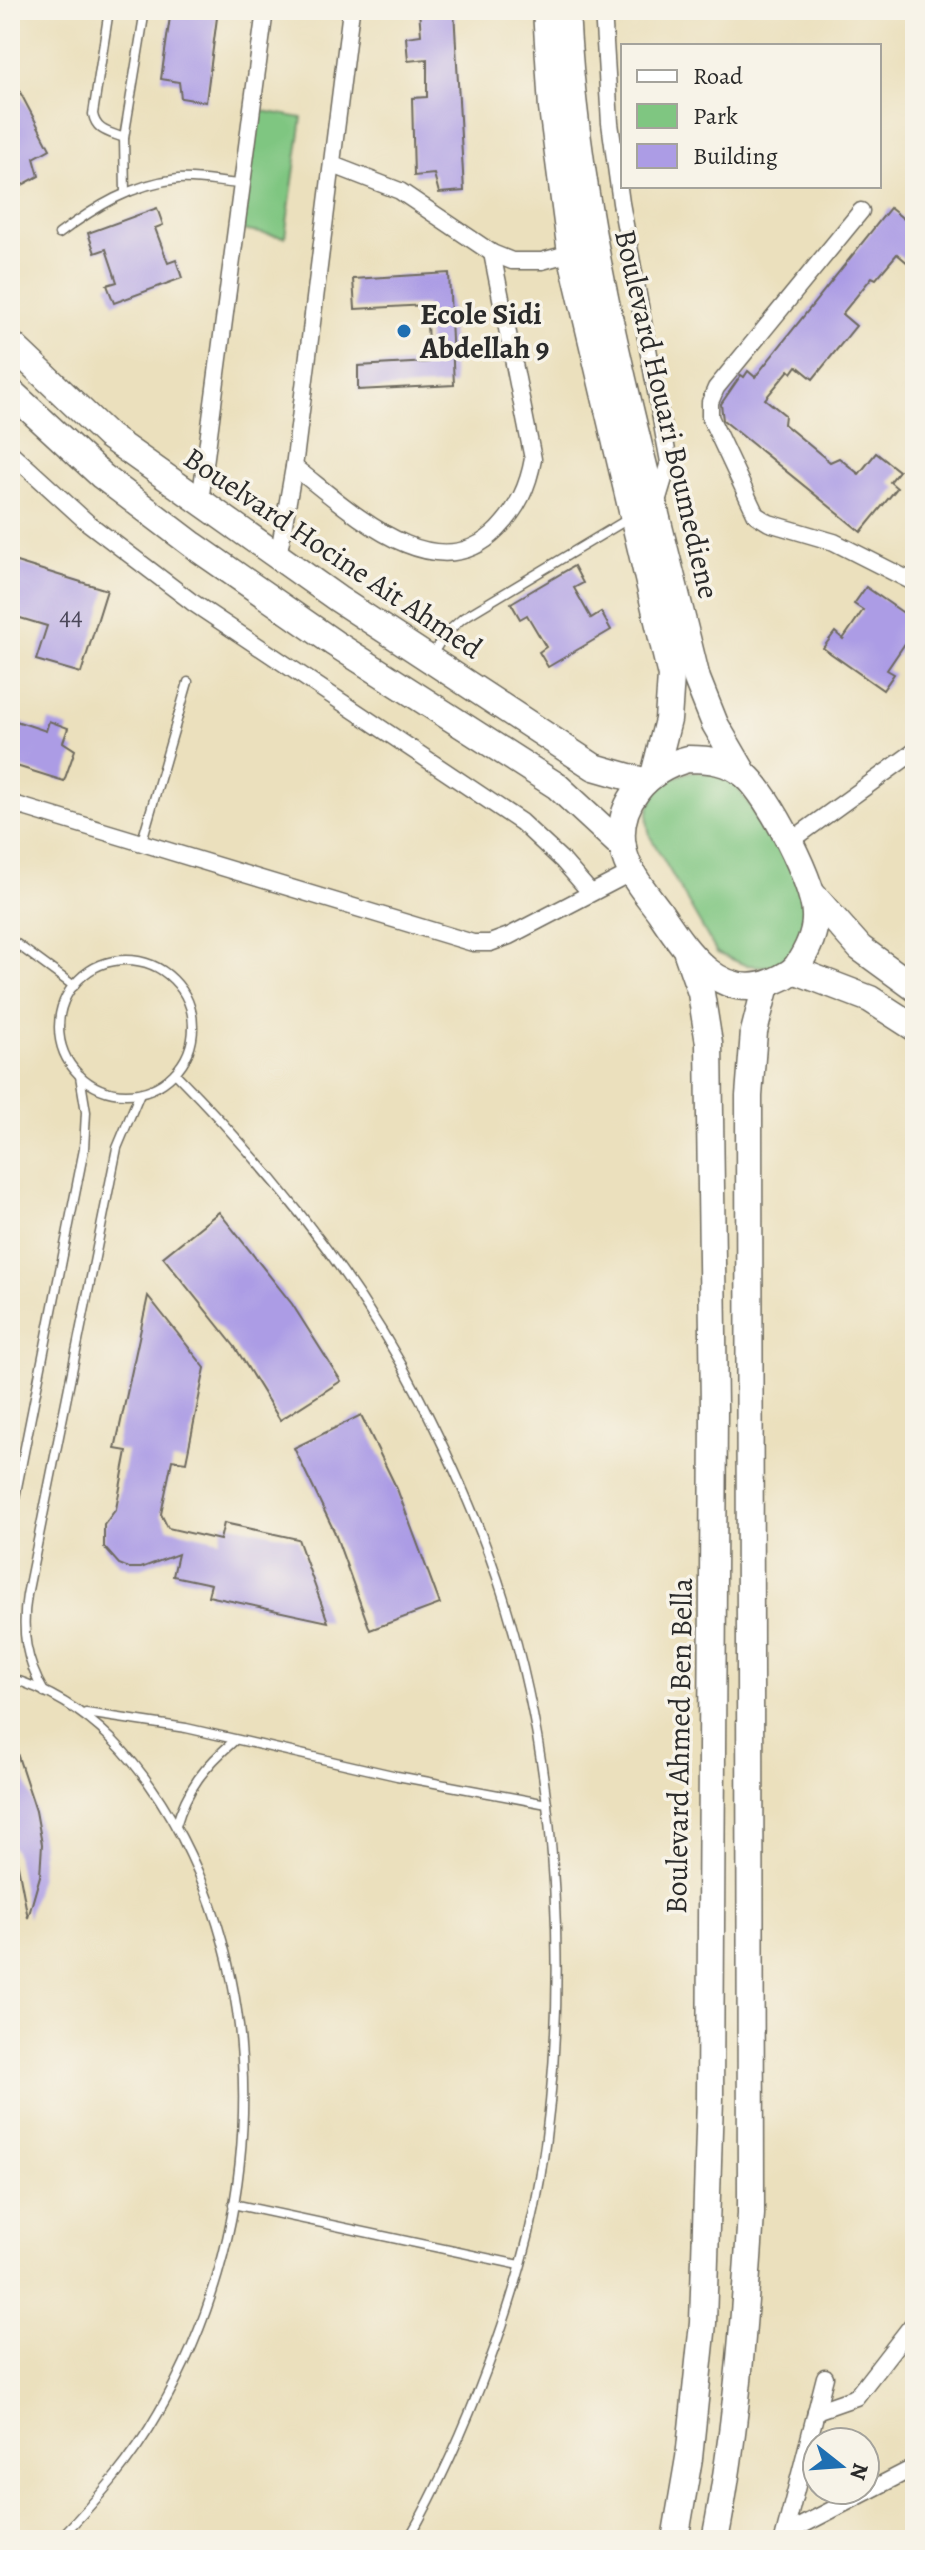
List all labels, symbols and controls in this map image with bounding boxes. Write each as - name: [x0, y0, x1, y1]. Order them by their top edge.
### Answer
- legend: [621, 44, 881, 188]
- text: Road: [693, 60, 743, 92]
- text: Park: [693, 100, 738, 132]
- text: Building: [693, 140, 778, 172]
- street label: Boulevard Houari Boumediene: [605, 225, 729, 603]
- place label: Ecole Sidi Abdellah 9: [419, 294, 550, 368]
- marker: Ecole Sidi Abdellah 9: [395, 322, 413, 340]
- street label: Bouelvard Hocine Ait Ahmed: [176, 438, 491, 669]
- house number: 44: [59, 599, 83, 634]
- street label: Boulevard Ahmed Ben Bella: [656, 1578, 702, 1914]
- north arrow: [801, 2426, 881, 2506]
- text: N: [842, 2460, 876, 2484]

